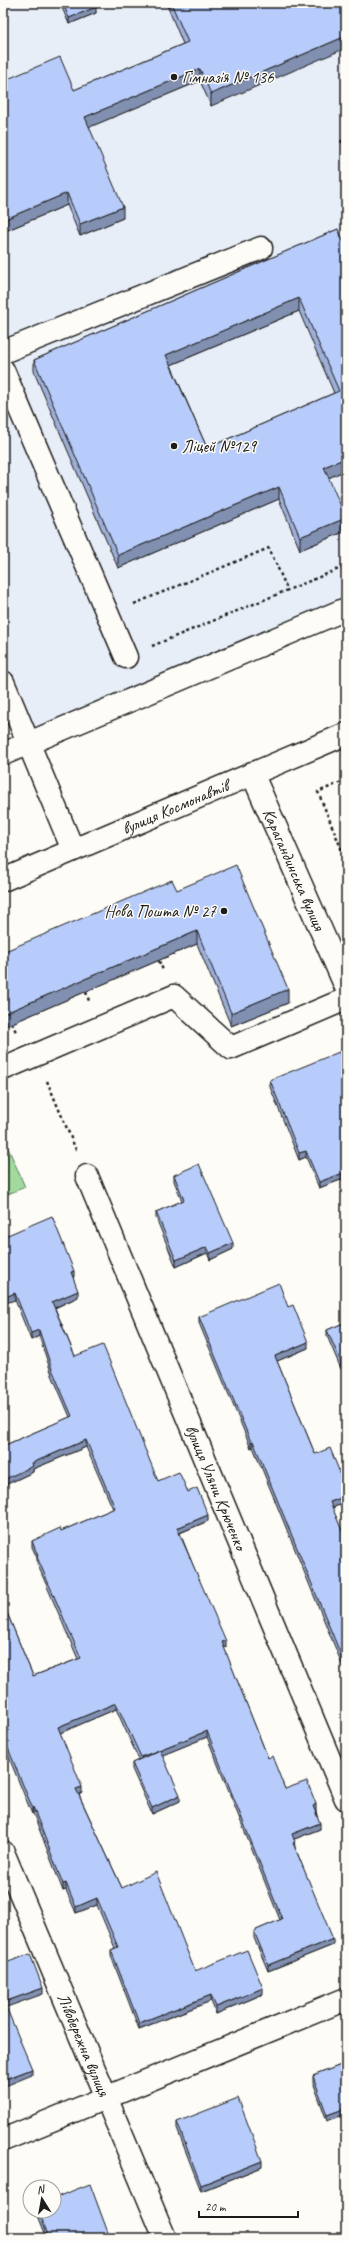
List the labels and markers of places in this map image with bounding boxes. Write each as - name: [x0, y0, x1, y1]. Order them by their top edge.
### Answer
- place label: Гімназія № 136: [182, 67, 275, 88]
- marker: Гімназія № 136: [169, 72, 179, 82]
- place label: Ліцей №129: [182, 436, 258, 457]
- marker: Ліцей №129: [169, 441, 179, 451]
- place label: Нова Пошта № 27: [105, 901, 217, 922]
- marker: Нова Пошта № 27: [219, 906, 229, 916]

